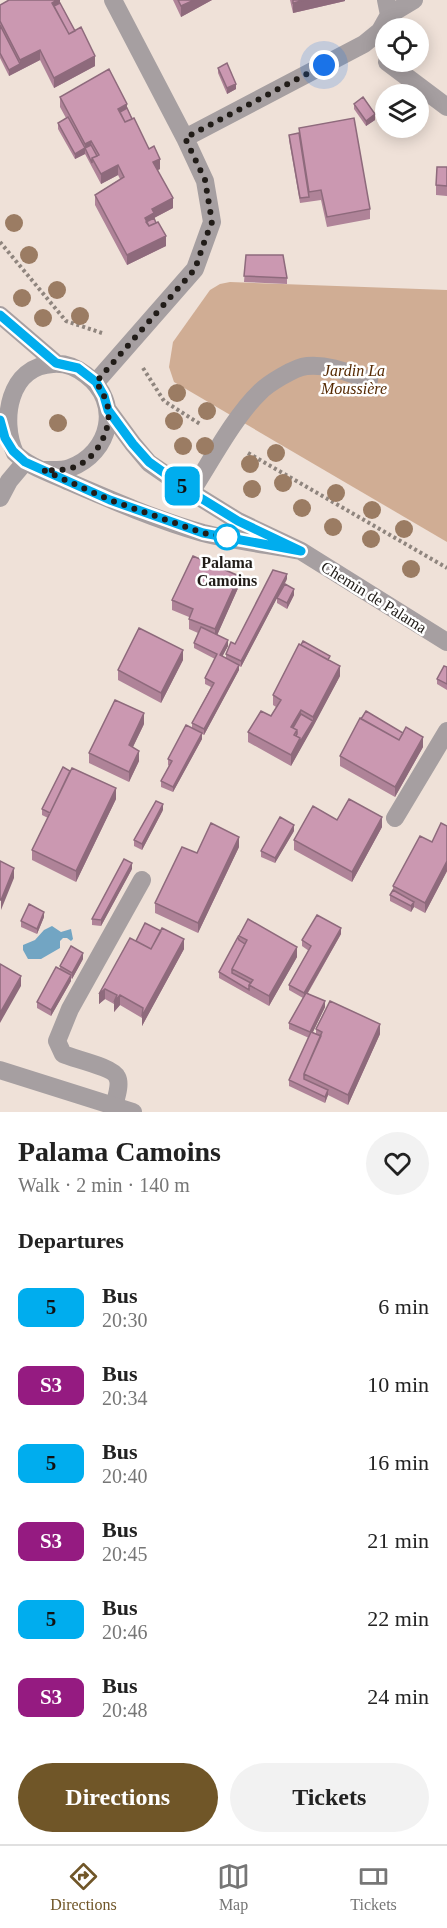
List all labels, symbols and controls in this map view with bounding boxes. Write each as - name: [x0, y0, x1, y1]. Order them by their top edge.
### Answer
- map controls: [375, 18, 429, 138]
- button: locate: [375, 18, 429, 72]
- your location: [309, 50, 339, 80]
- button: layers: [375, 84, 429, 138]
- park label: Jardin La Moussière: [320, 362, 387, 397]
- line badge: 5: [162, 466, 201, 506]
- text: 5: [177, 474, 187, 498]
- marker: Palama Camoins: [214, 524, 240, 550]
- place label: Palama Camoins: [197, 554, 257, 589]
- street label: Chemin de Palama: [318, 558, 430, 636]
- button: heart: [366, 1132, 429, 1195]
- text: Palama Camoins: [18, 1136, 221, 1167]
- text: Walk · 2 min · 140 m: [18, 1174, 190, 1196]
- text: Departures: [18, 1228, 124, 1253]
- text: Bus: [102, 1283, 137, 1308]
- text: 6 min: [378, 1294, 429, 1319]
- text: 5: [46, 1295, 56, 1319]
- text: 20:30: [102, 1309, 148, 1331]
- text: Bus: [102, 1361, 137, 1386]
- text: 10 min: [367, 1372, 429, 1397]
- text: S3: [40, 1373, 62, 1397]
- text: 20:34: [102, 1387, 148, 1409]
- text: Bus: [102, 1439, 137, 1464]
- text: 16 min: [367, 1450, 429, 1475]
- text: 5: [46, 1451, 56, 1475]
- text: 20:40: [102, 1465, 148, 1487]
- text: Bus: [102, 1517, 137, 1542]
- text: 21 min: [367, 1528, 429, 1553]
- text: S3: [40, 1529, 62, 1553]
- text: 20:45: [102, 1543, 148, 1565]
- text: Bus: [102, 1595, 137, 1620]
- text: 22 min: [367, 1606, 429, 1631]
- text: 5: [46, 1607, 56, 1631]
- text: 20:46: [102, 1621, 148, 1643]
- text: Bus: [102, 1673, 137, 1698]
- text: 24 min: [367, 1684, 429, 1709]
- text: S3: [40, 1685, 62, 1709]
- text: 20:48: [102, 1699, 148, 1721]
- button: Directions: [18, 1763, 218, 1832]
- button: Tickets: [230, 1763, 429, 1832]
- tab: Directions: [50, 1860, 117, 1914]
- tab: Map: [217, 1860, 250, 1914]
- tab: Tickets: [350, 1860, 397, 1914]

